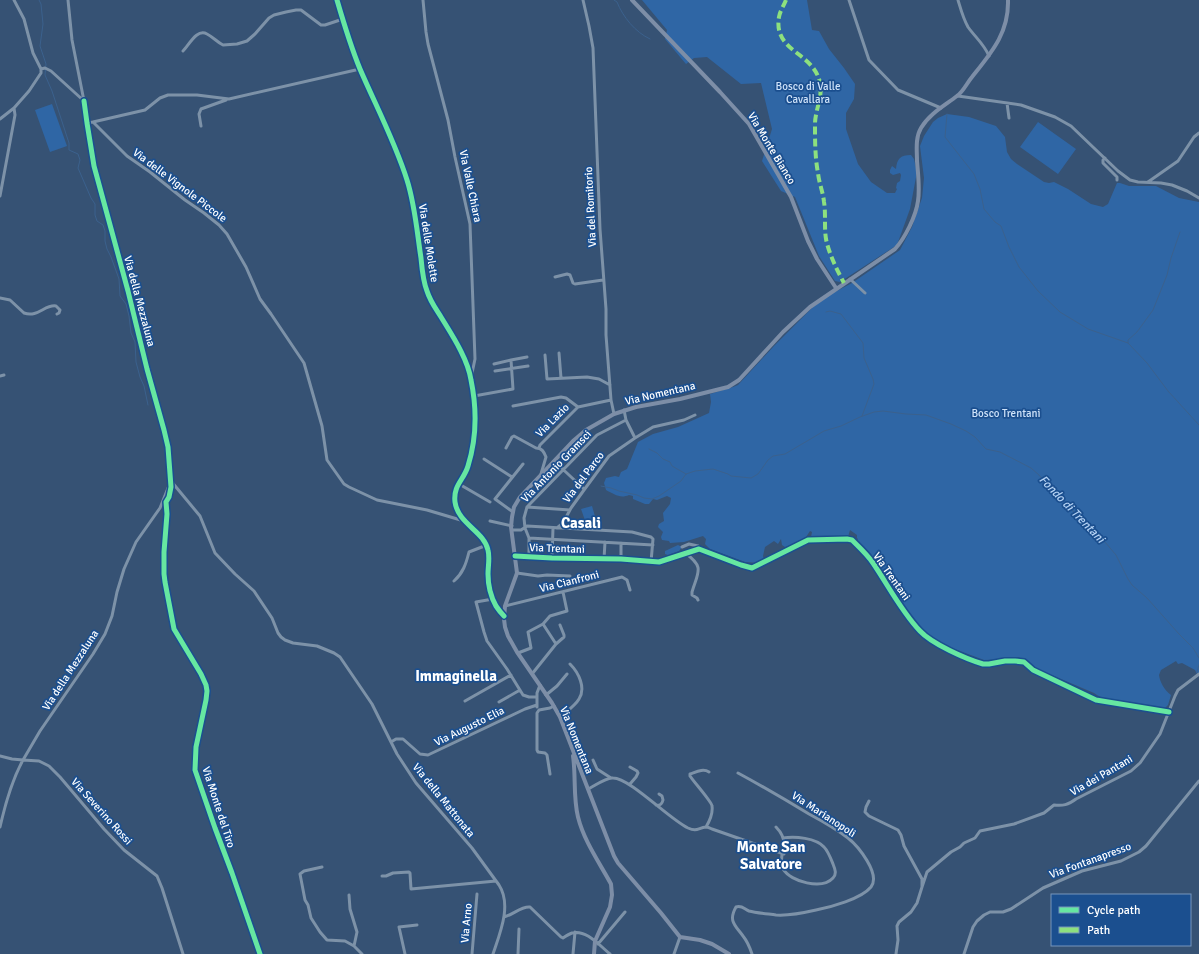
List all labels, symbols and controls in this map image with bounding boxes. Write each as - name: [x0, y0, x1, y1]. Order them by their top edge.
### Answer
- park label: Bosco di Valle Cavallara: [776, 80, 840, 106]
- street label: Via Monte Bianco: [745, 110, 798, 187]
- street label: Via delle Vignole Piccole: [130, 146, 229, 225]
- street label: Via Valle Chiara: [456, 149, 485, 224]
- street label: Via del Romitorio: [582, 166, 599, 248]
- street label: Via delle Molette: [416, 203, 441, 283]
- street label: Via della Mezzaluna: [121, 254, 158, 348]
- street label: Via Nomentana: [624, 379, 697, 408]
- street label: Via Lazio: [533, 401, 572, 440]
- park label: Bosco Trentani: [971, 407, 1041, 420]
- street label: Via Antonio Gramsci: [519, 428, 594, 505]
- street label: Via del Parco: [560, 449, 607, 505]
- water label: Fondo di Trentani: [1036, 472, 1109, 548]
- district label: Casali: [561, 514, 601, 532]
- street label: Via Trentani: [529, 541, 585, 556]
- street label: Via Trentani: [870, 550, 913, 603]
- street label: Via Cianfroni: [538, 568, 600, 595]
- street label: Via della Mezzaluna: [40, 627, 102, 713]
- district label: Immaginella: [415, 667, 497, 685]
- street label: Via Augusto Elia: [432, 704, 507, 749]
- street label: Via Nomentana: [557, 704, 596, 776]
- street label: Via dei Pantani: [1068, 752, 1135, 799]
- street label: Via della Mattonata: [410, 761, 478, 840]
- street label: Via Monte del Tiro: [199, 765, 238, 850]
- street label: Via Severino Rossi: [68, 775, 135, 847]
- street label: Via Marianopoli: [789, 789, 858, 840]
- district label: Monte San Salvatore: [736, 838, 806, 873]
- street label: Via Fontanapresso: [1048, 840, 1133, 881]
- legend: [1051, 894, 1191, 946]
- street label: Via Arno: [458, 902, 475, 943]
- text: Cycle path: [1087, 903, 1140, 918]
- text: Path: [1087, 923, 1110, 938]

